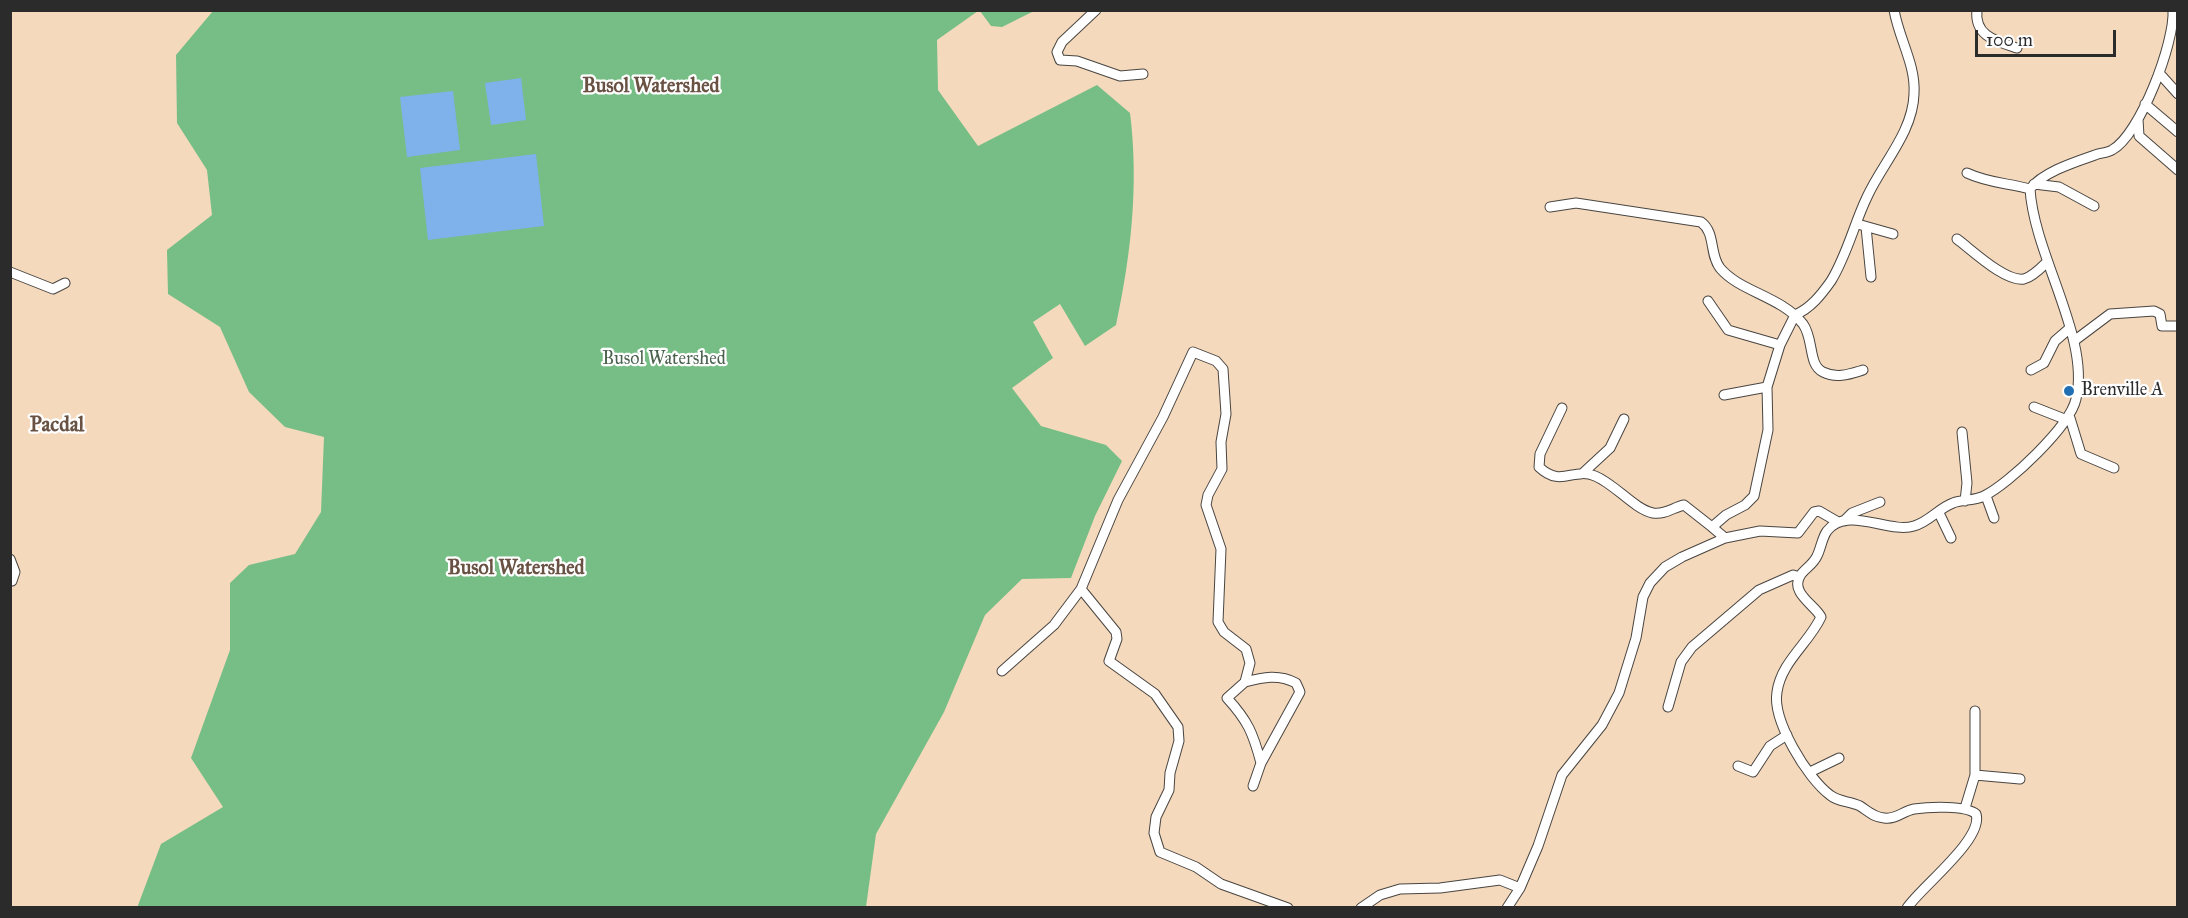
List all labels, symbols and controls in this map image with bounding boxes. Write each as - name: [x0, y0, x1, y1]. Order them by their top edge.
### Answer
- scale bar: [1978, 18, 2119, 56]
- text: 100 m: [1986, 29, 2033, 51]
- district label: Busol Watershed: [582, 75, 720, 99]
- park label: Busol Watershed: [602, 349, 726, 371]
- place label: Brenville A: [2081, 380, 2163, 402]
- marker: Brenville A: [2062, 384, 2076, 398]
- district label: Pacdal: [30, 413, 84, 439]
- district label: Busol Watershed: [447, 557, 585, 581]

